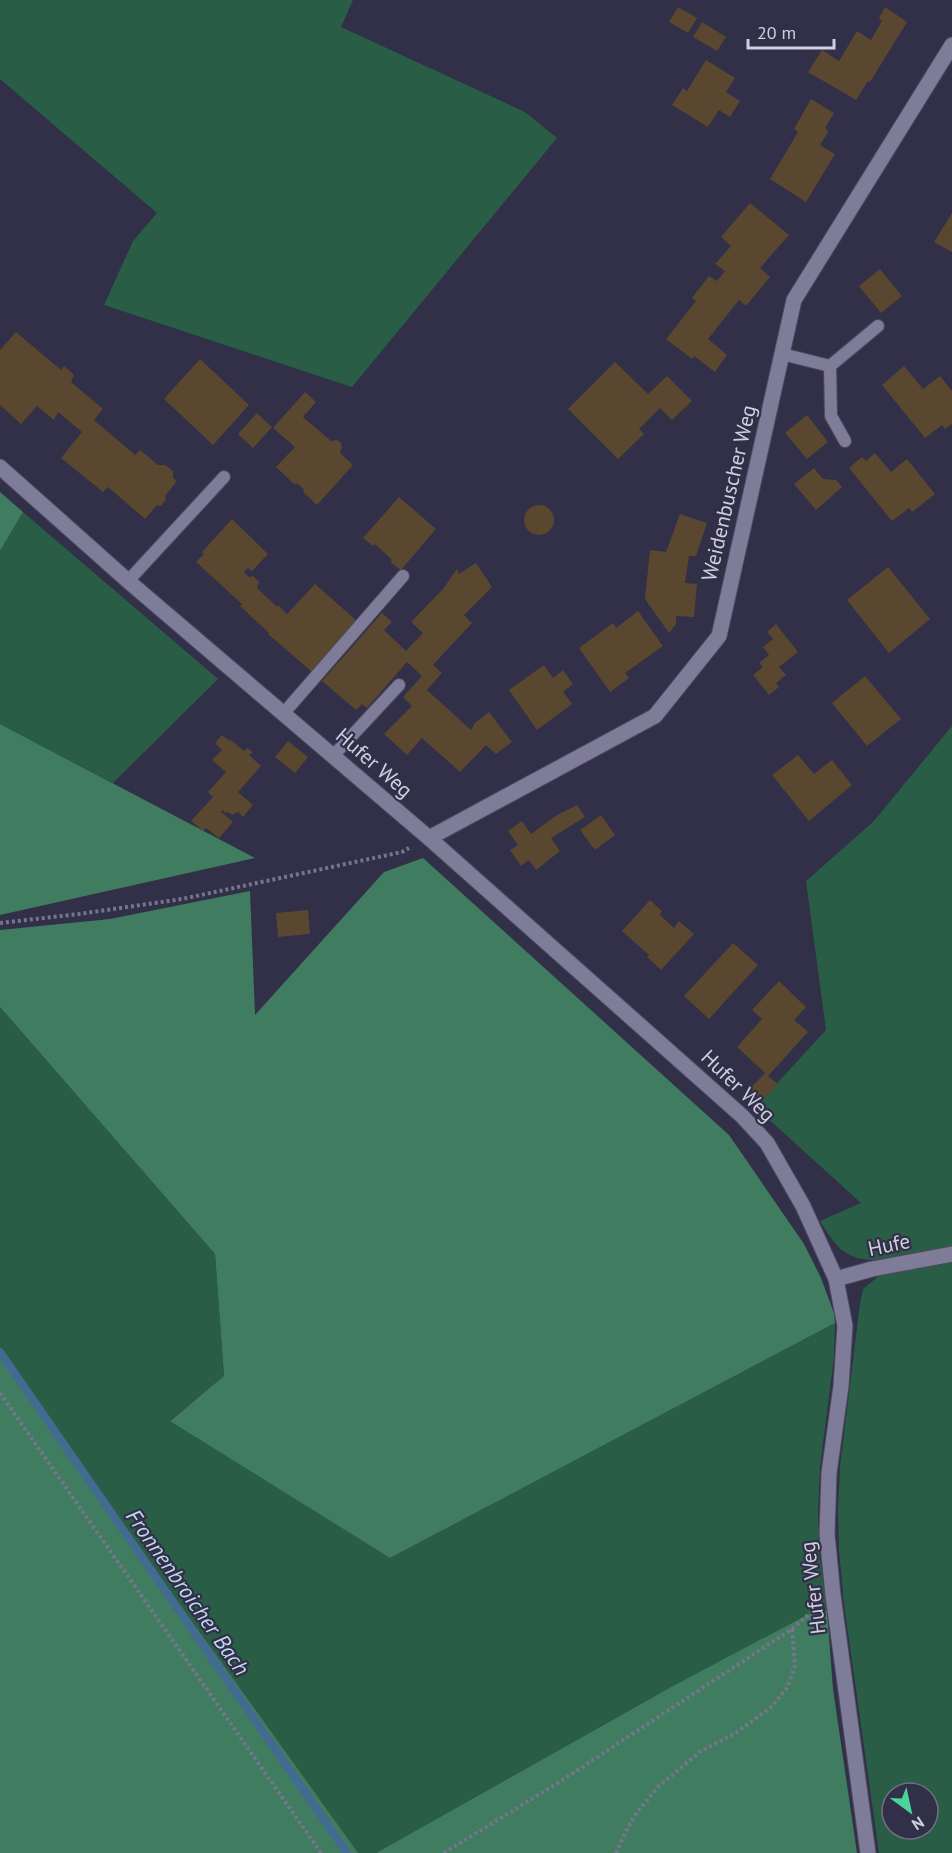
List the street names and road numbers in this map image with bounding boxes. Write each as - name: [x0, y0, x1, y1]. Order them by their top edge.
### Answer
- street label: Weidenbuscher Weg: [695, 402, 762, 584]
- street label: Hufer Weg: [330, 722, 418, 803]
- street label: Hufer Weg: [695, 1044, 781, 1128]
- street label: Hufe: [865, 1227, 913, 1262]
- street label: Hufer Weg: [793, 1540, 832, 1636]

